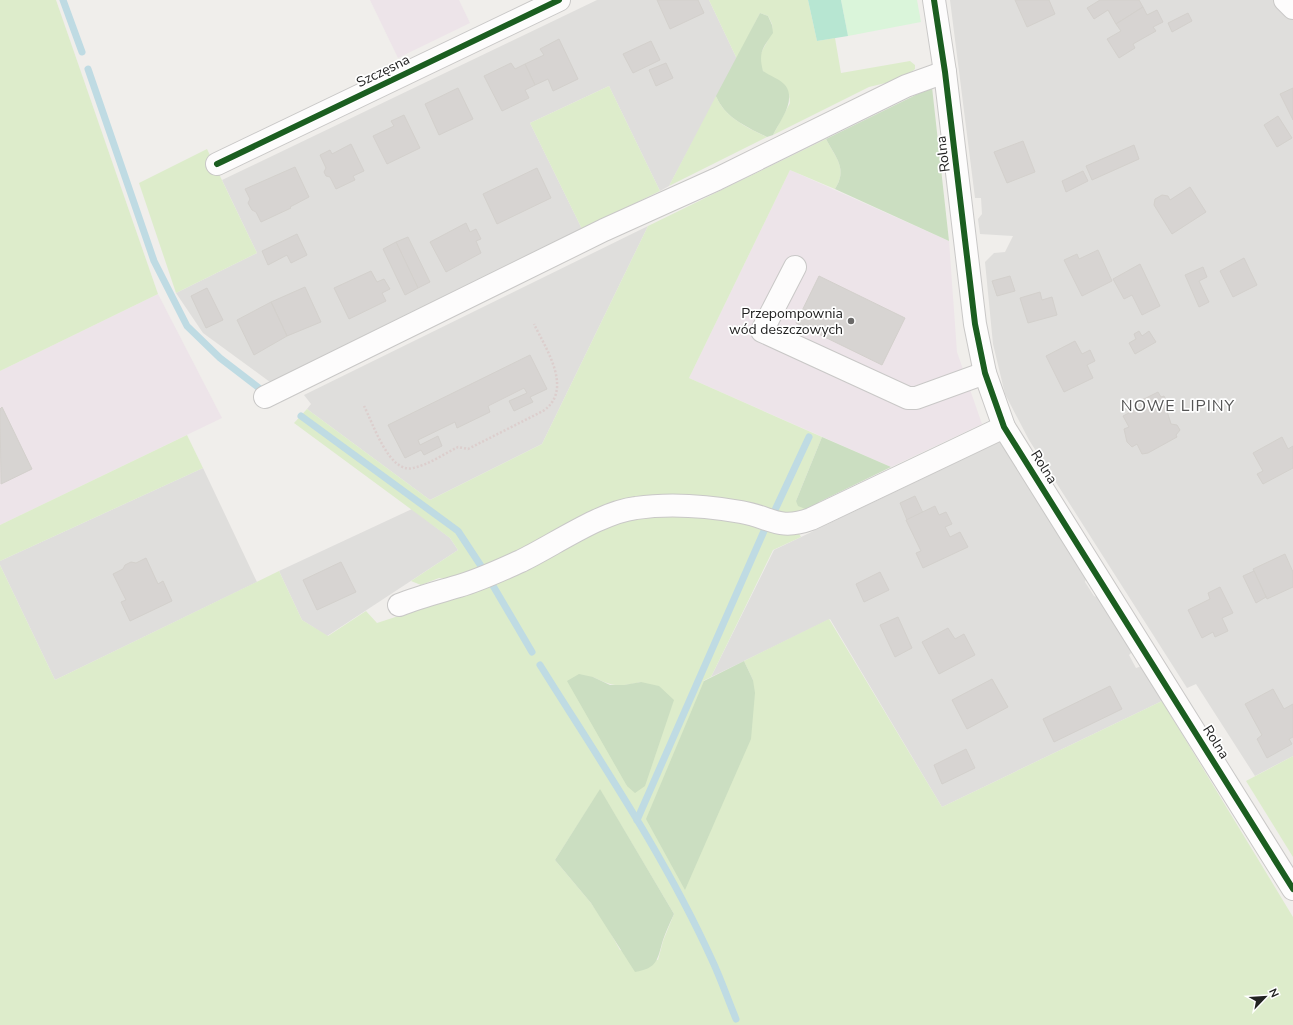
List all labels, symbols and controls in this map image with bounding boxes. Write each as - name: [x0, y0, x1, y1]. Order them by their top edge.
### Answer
- street label: Szczęsna: [353, 50, 413, 92]
- street label: Rolna: [931, 135, 955, 173]
- place label: Przepompownia wód deszczowych: [729, 304, 843, 339]
- marker: Przepompownia wód deszczowych: [846, 316, 856, 326]
- district label: NOWE LIPINY: [1121, 395, 1235, 417]
- street label: Rolna: [1026, 446, 1062, 488]
- street label: Rolna: [1198, 721, 1234, 763]
- north arrow: [1245, 977, 1285, 1017]
- text: N: [1265, 986, 1282, 1000]

